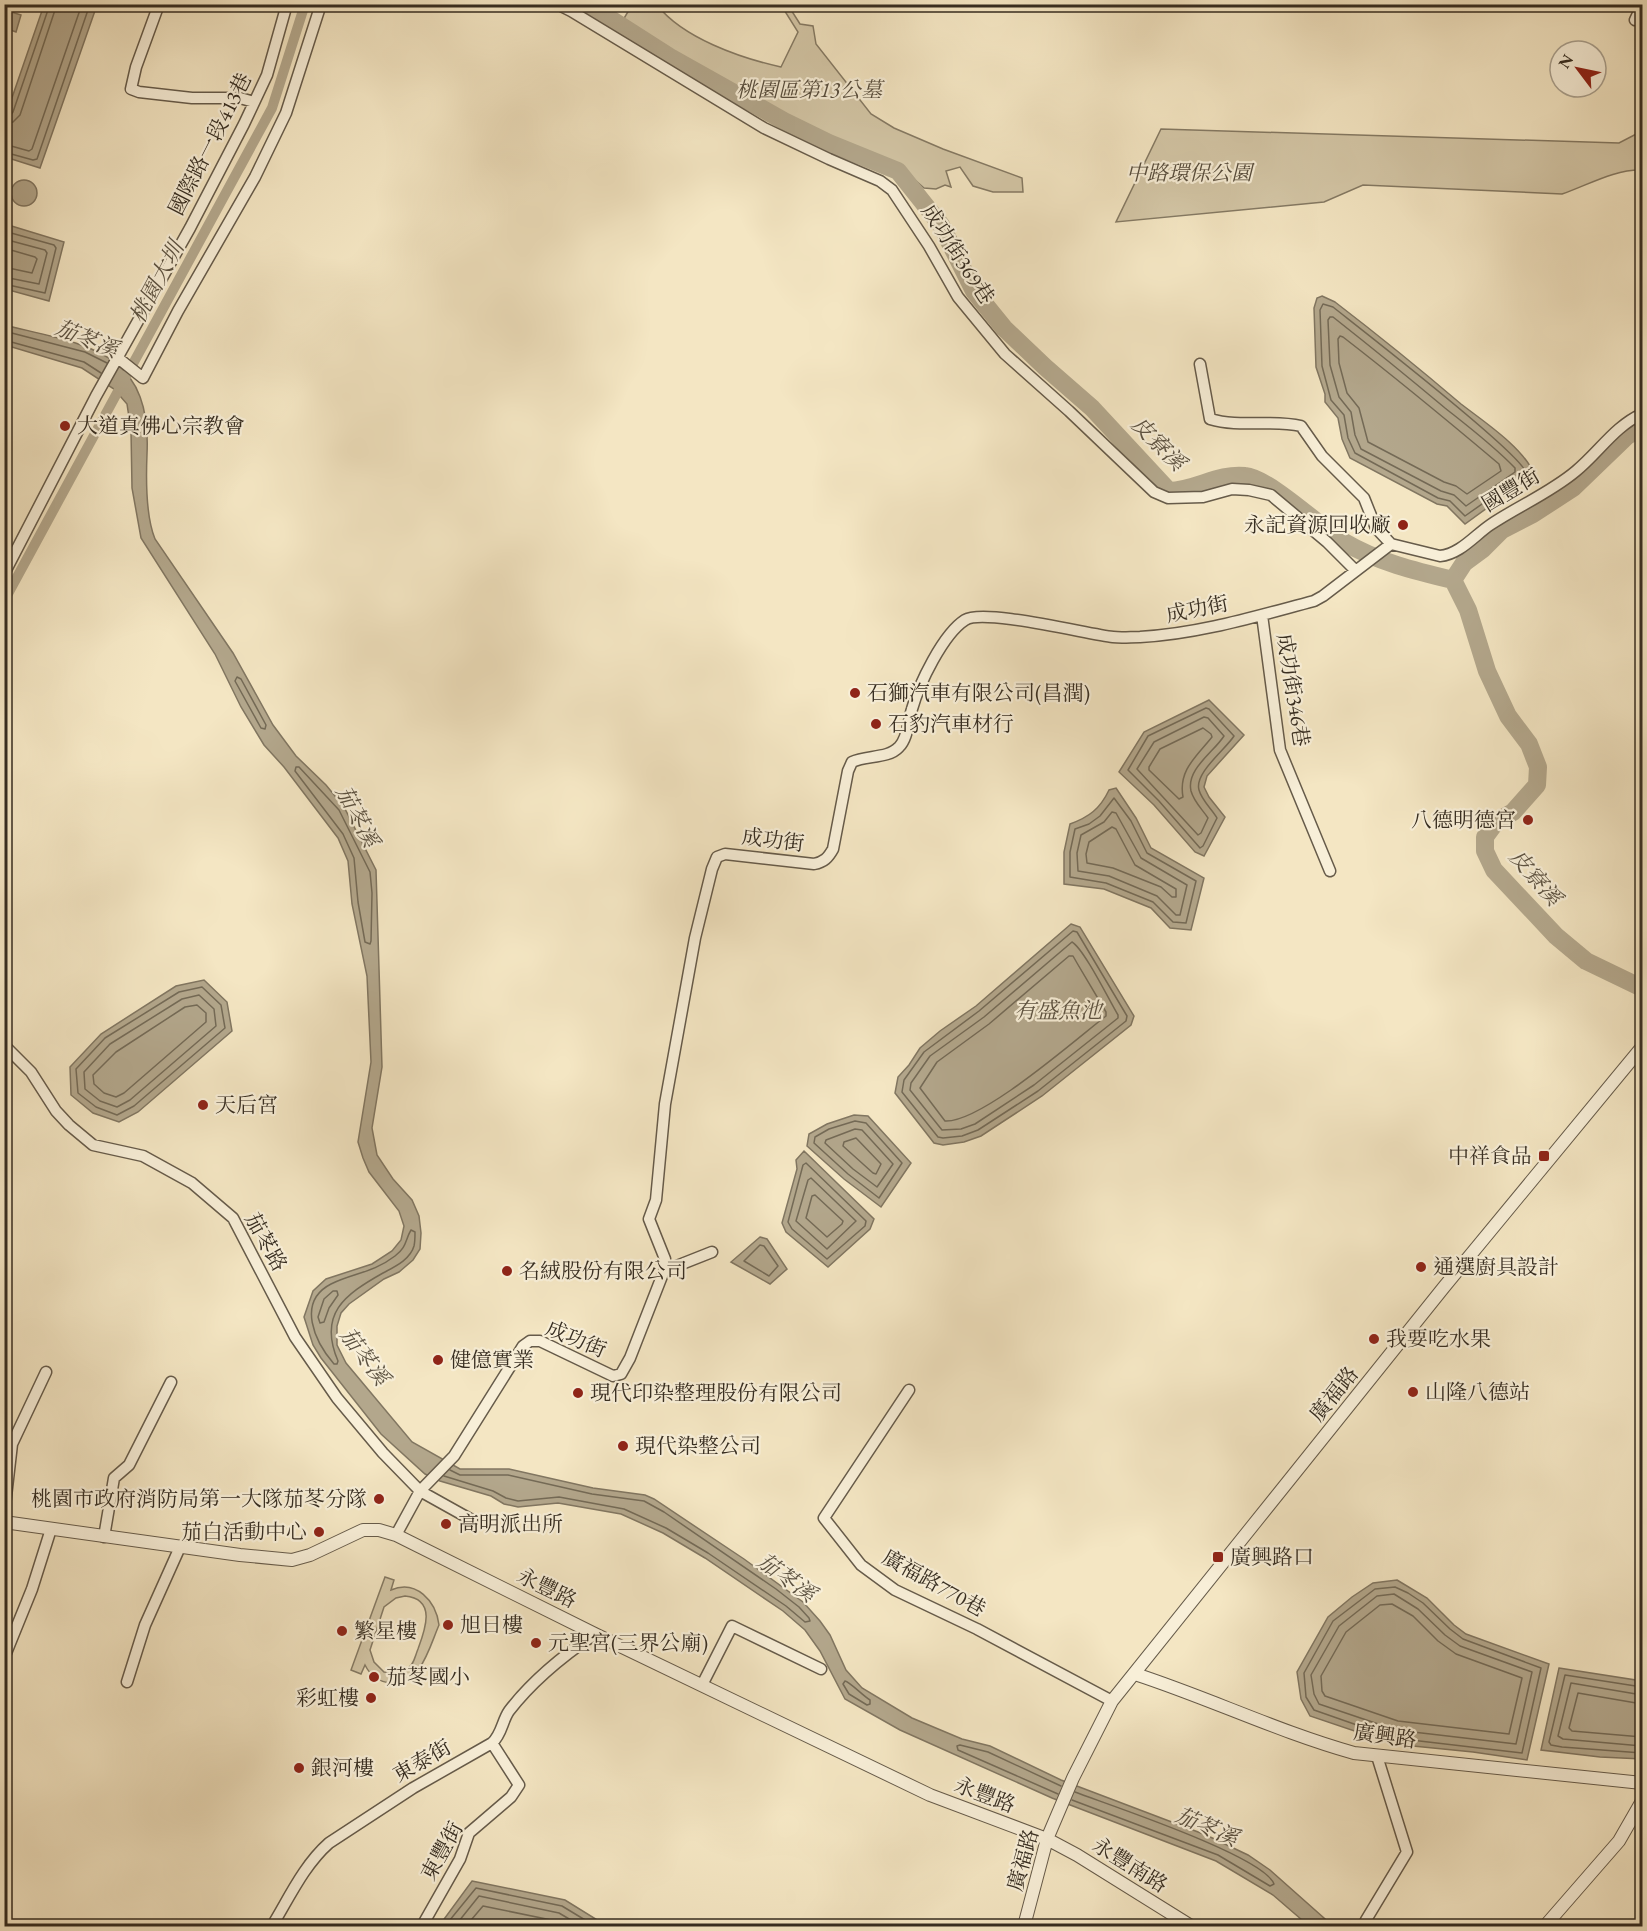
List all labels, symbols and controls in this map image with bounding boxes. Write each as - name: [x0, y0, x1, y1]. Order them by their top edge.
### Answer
- north arrow: [1548, 39, 1608, 99]
- text: N: [1553, 50, 1578, 72]
- street label: 國際路一段413巷: [162, 68, 257, 220]
- park label: 桃園區第13公墓: [736, 76, 885, 103]
- park label: 中路環保公園: [1126, 159, 1255, 186]
- street label: 成功街369巷: [916, 198, 1001, 309]
- water label: 桃園大圳: [123, 233, 192, 328]
- water label: 茄苳溪: [51, 313, 125, 365]
- water label: 皮寮溪: [1125, 410, 1194, 478]
- place label: 大道真佛心宗教會: [77, 412, 245, 439]
- marker: 大道真佛心宗教會: [58, 419, 72, 433]
- street label: 國豐街: [1477, 462, 1545, 517]
- place label: 永記資源回收廠: [1244, 511, 1391, 538]
- marker: 永記資源回收廠: [1396, 518, 1410, 532]
- street label: 成功街: [1163, 589, 1230, 628]
- street label: 成功街346巷: [1271, 631, 1316, 748]
- place label: 石獅汽車有限公司(昌潤): [867, 679, 1090, 706]
- marker: 石獅汽車有限公司(昌潤): [848, 686, 862, 700]
- place label: 石豹汽車材行: [888, 710, 1014, 737]
- marker: 石豹汽車材行: [869, 717, 883, 731]
- water label: 茄苳溪: [329, 780, 387, 854]
- place label: 八德明德宮: [1411, 806, 1516, 833]
- marker: 八德明德宮: [1521, 813, 1535, 827]
- street label: 成功街: [740, 822, 806, 857]
- water label: 皮寮溪: [1503, 843, 1570, 913]
- water label: 有盛魚池: [1014, 996, 1104, 1025]
- place label: 天后宮: [215, 1091, 278, 1118]
- marker: 天后宮: [196, 1098, 210, 1112]
- place label: 中祥食品: [1448, 1142, 1532, 1169]
- marker: 中祥食品: [1537, 1149, 1551, 1163]
- street label: 茄苳路: [239, 1208, 294, 1276]
- place label: 通選廚具設計: [1433, 1253, 1559, 1280]
- place label: 名絨股份有限公司: [519, 1257, 687, 1284]
- marker: 通選廚具設計: [1414, 1260, 1428, 1274]
- marker: 名絨股份有限公司: [500, 1264, 514, 1278]
- street label: 成功街: [542, 1314, 610, 1363]
- water label: 茄苳溪: [333, 1321, 397, 1393]
- place label: 我要吃水果: [1386, 1325, 1491, 1352]
- marker: 我要吃水果: [1367, 1332, 1381, 1346]
- place label: 健億實業: [450, 1346, 534, 1373]
- marker: 健億實業: [431, 1353, 445, 1367]
- street label: 廣福路: [1303, 1361, 1364, 1427]
- place label: 山隆八德站: [1425, 1378, 1530, 1405]
- place label: 現代印染整理股份有限公司: [590, 1379, 842, 1406]
- marker: 山隆八德站: [1406, 1385, 1420, 1399]
- marker: 現代印染整理股份有限公司: [571, 1386, 585, 1400]
- place label: 現代染整公司: [635, 1432, 761, 1459]
- marker: 現代染整公司: [616, 1439, 630, 1453]
- place label: 桃園市政府消防局第一大隊茄苳分隊: [31, 1485, 367, 1512]
- marker: 桃園市政府消防局第一大隊茄苳分隊: [372, 1492, 386, 1506]
- place label: 高明派出所: [458, 1510, 563, 1537]
- marker: 高明派出所: [439, 1517, 453, 1531]
- place label: 茄白活動中心: [181, 1518, 307, 1545]
- marker: 茄白活動中心: [312, 1525, 326, 1539]
- street label: 廣福路770巷: [878, 1543, 991, 1622]
- place label: 廣興路口: [1230, 1543, 1314, 1570]
- water label: 茄苳溪: [751, 1546, 824, 1610]
- marker: 廣興路口: [1211, 1550, 1225, 1564]
- street label: 永豐路: [513, 1562, 581, 1613]
- place label: 旭日樓: [460, 1611, 523, 1638]
- place label: 繁星樓: [354, 1617, 417, 1644]
- marker: 旭日樓: [441, 1618, 455, 1632]
- marker: 繁星樓: [335, 1624, 349, 1638]
- place label: 元聖宮(三界公廟): [548, 1629, 708, 1656]
- marker: 元聖宮(三界公廟): [529, 1636, 543, 1650]
- place label: 茄苳國小: [386, 1663, 470, 1690]
- marker: 茄苳國小: [367, 1670, 381, 1684]
- place label: 彩虹樓: [296, 1684, 359, 1711]
- marker: 彩虹樓: [364, 1691, 378, 1705]
- street label: 廣興路: [1352, 1718, 1418, 1753]
- street label: 東泰街: [388, 1733, 456, 1788]
- place label: 銀河樓: [311, 1754, 374, 1781]
- marker: 銀河樓: [292, 1761, 306, 1775]
- street label: 永豐路: [951, 1771, 1019, 1818]
- water label: 茄苳溪: [1171, 1800, 1245, 1853]
- street label: 東豐街: [414, 1817, 469, 1885]
- street label: 廣福路: [1001, 1826, 1044, 1894]
- street label: 永豐南路: [1087, 1831, 1173, 1898]

